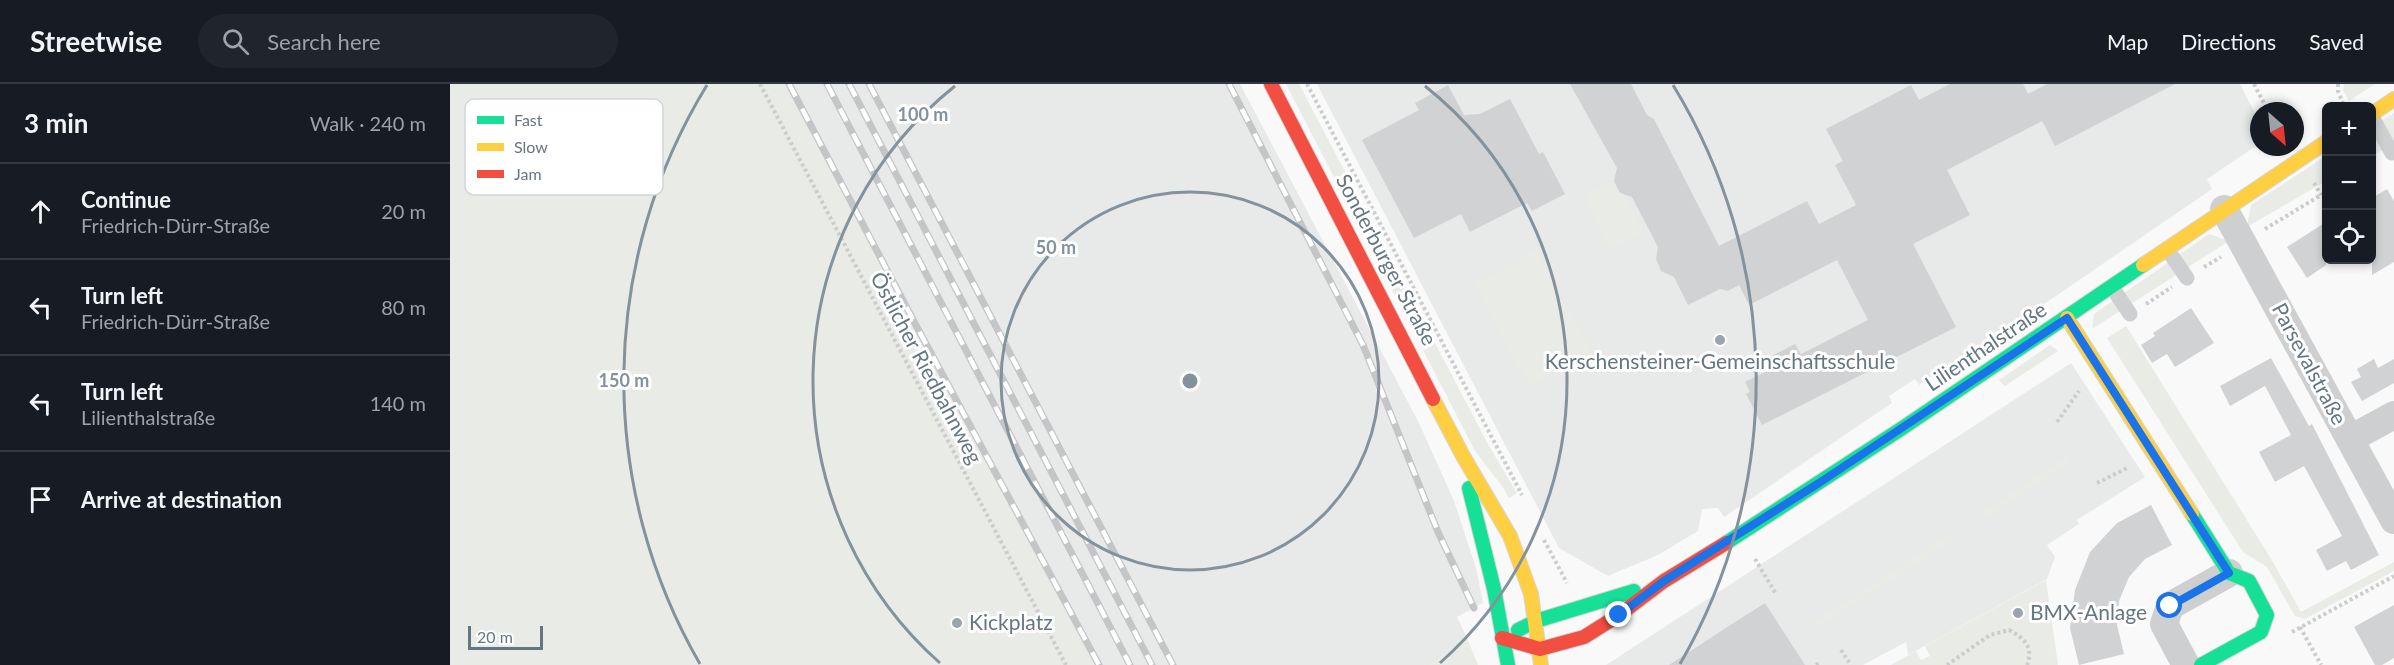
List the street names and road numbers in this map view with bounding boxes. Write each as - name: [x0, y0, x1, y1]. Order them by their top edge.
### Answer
- street label: Sonderburger Straße: [1332, 169, 1443, 349]
- street label: Östlicher Riedbahnweg: [866, 267, 989, 467]
- street label: Lilienthalstraße: [1920, 296, 2051, 396]
- street label: Parsevalstraße: [2268, 298, 2353, 428]

